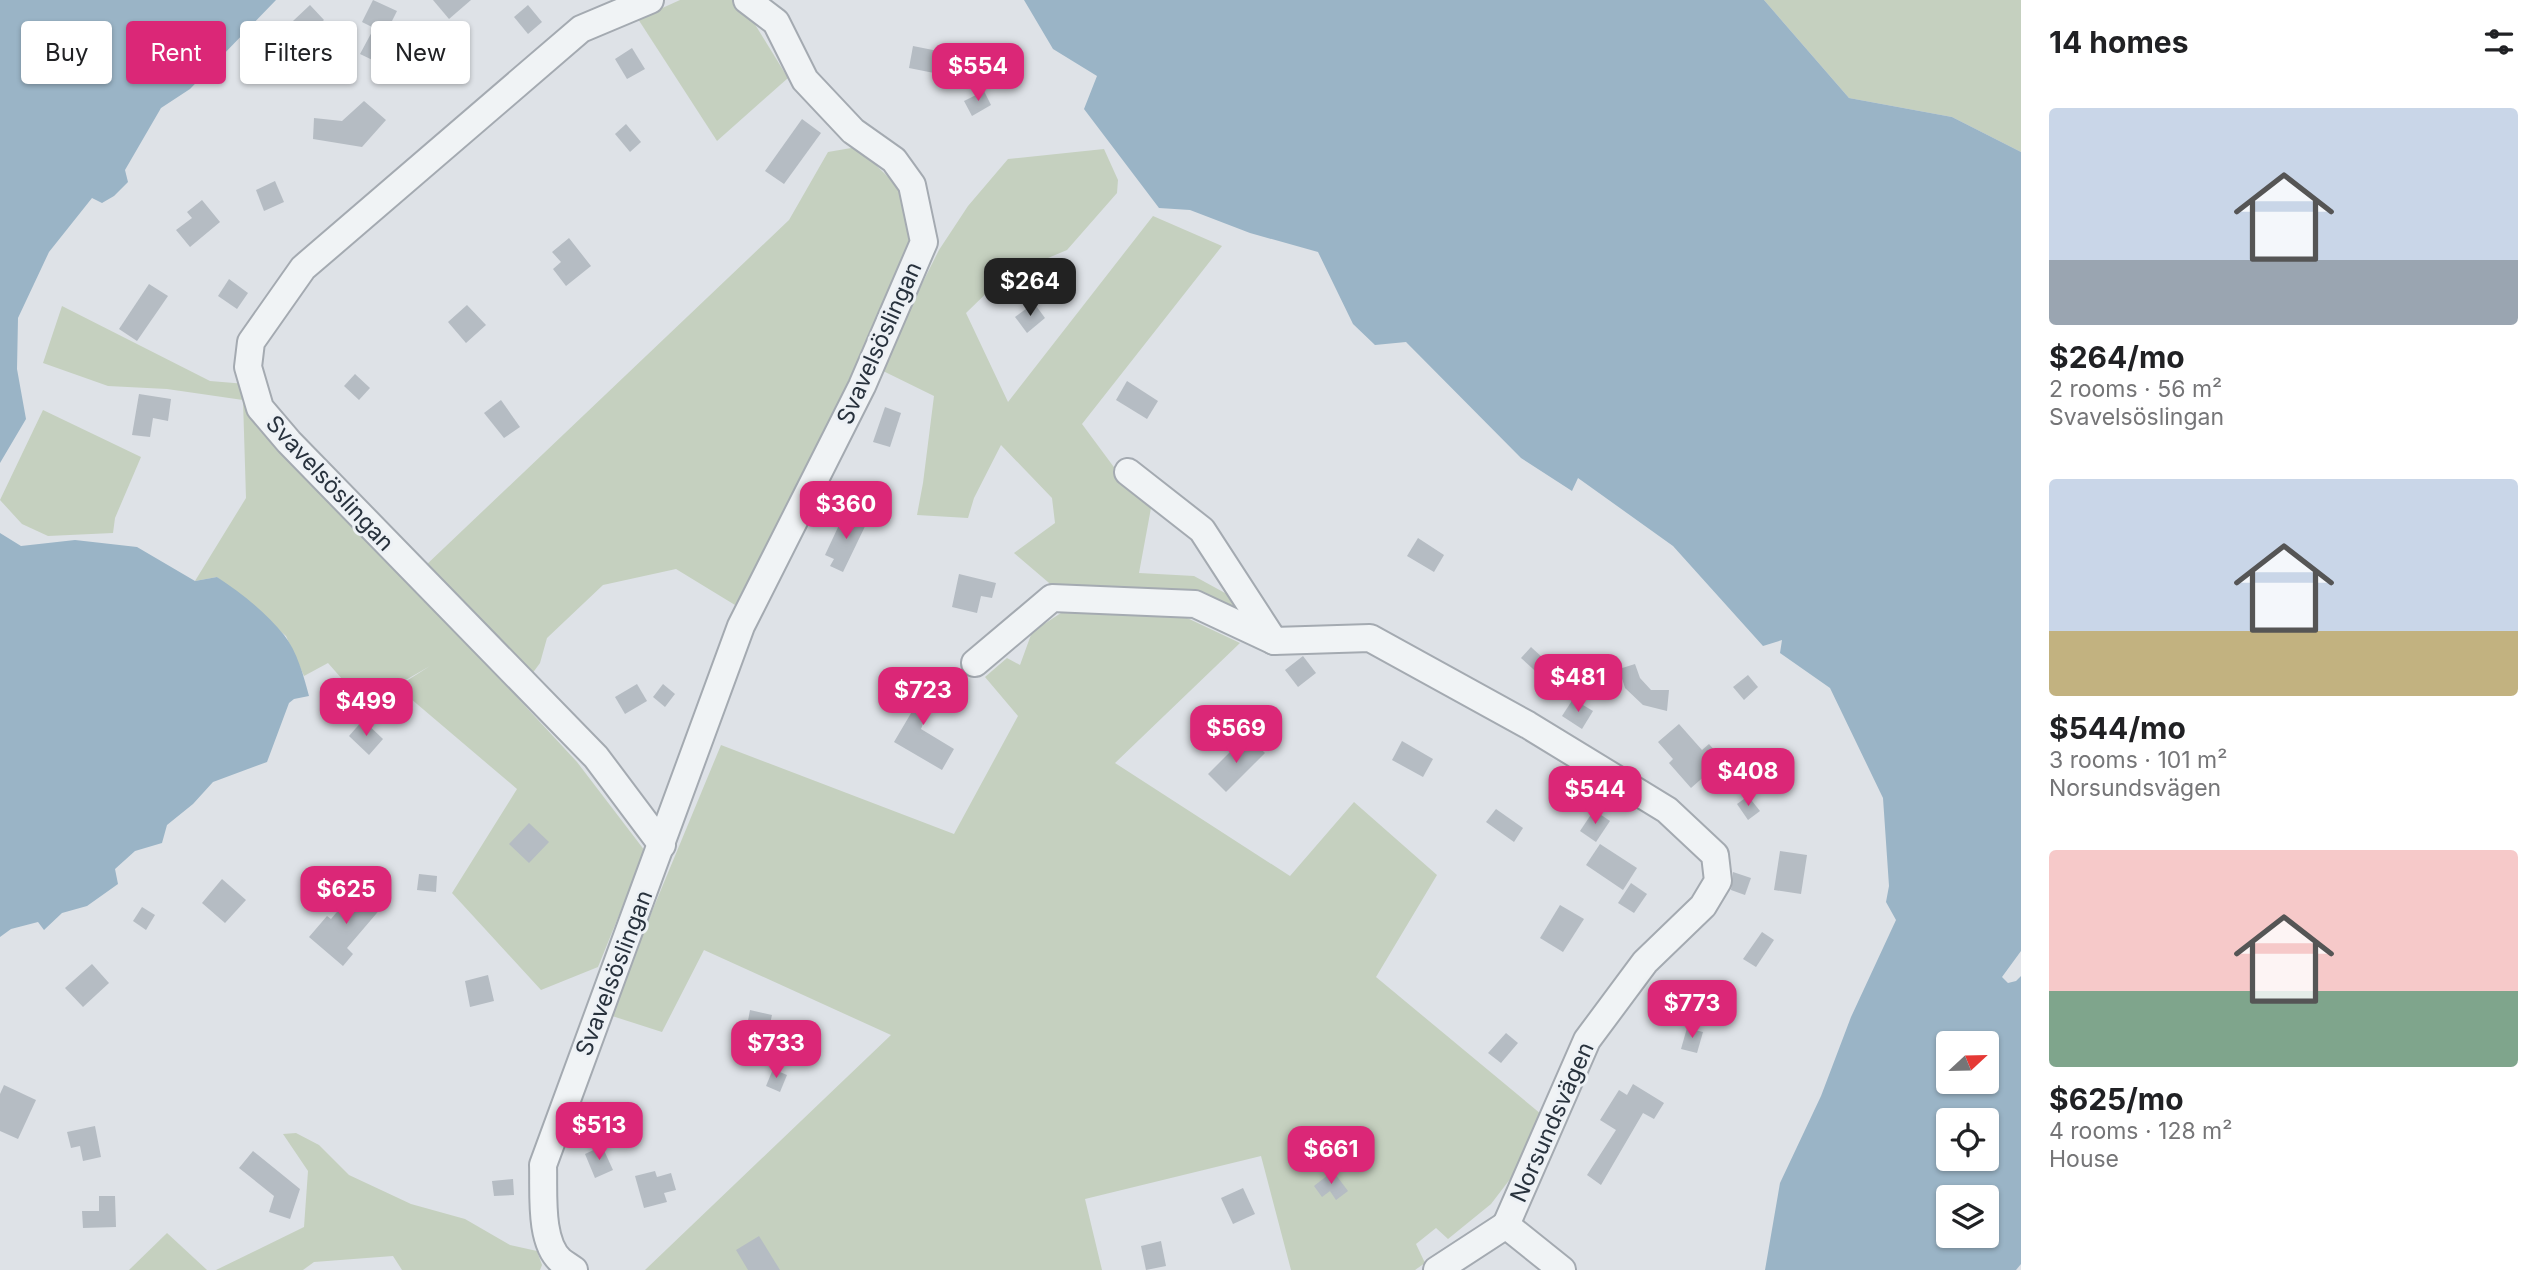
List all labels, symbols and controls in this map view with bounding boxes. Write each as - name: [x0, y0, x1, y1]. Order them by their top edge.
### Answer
- chip: Buy: [21, 21, 112, 84]
- chip: Rent: [126, 21, 226, 84]
- chip: Filters: [240, 21, 357, 84]
- chip: New: [371, 21, 470, 84]
- icon: filters: [2480, 23, 2518, 61]
- text: 14 homes: [2049, 24, 2188, 60]
- pin: $554: [937, 43, 1019, 103]
- text: $554: [948, 52, 1008, 80]
- icon: home: [2221, 154, 2347, 280]
- street label: Svavelsöslingan: [831, 257, 927, 429]
- pin: $264: [989, 258, 1071, 318]
- text: $264: [1000, 267, 1060, 295]
- text: $264/mo: [2049, 339, 2185, 375]
- text: 2 rooms · 56 m²: [2049, 375, 2222, 403]
- text: Svavelsöslingan: [2049, 403, 2224, 431]
- street label: Svavelsöslingan: [260, 409, 400, 557]
- pin: $360: [805, 482, 887, 541]
- text: $360: [816, 490, 876, 518]
- icon: home: [2221, 525, 2347, 651]
- pin: $481: [1537, 654, 1619, 714]
- text: $481: [1550, 663, 1606, 691]
- pin: $723: [882, 668, 964, 727]
- text: $723: [894, 676, 952, 704]
- pin: $499: [325, 678, 407, 738]
- text: $499: [336, 687, 396, 715]
- pin: $569: [1195, 706, 1277, 765]
- text: $544/mo: [2049, 710, 2186, 746]
- text: $569: [1206, 714, 1266, 742]
- text: 3 rooms · 101 m²: [2049, 746, 2227, 774]
- pin: $408: [1707, 748, 1789, 808]
- text: $408: [1717, 757, 1779, 785]
- pin: $544: [1554, 766, 1636, 826]
- text: Norsundsvägen: [2049, 774, 2221, 802]
- text: $544: [1565, 775, 1625, 803]
- pin: $625: [305, 866, 387, 926]
- text: $625: [316, 875, 376, 903]
- street label: Svavelsöslingan: [570, 886, 658, 1060]
- icon: home: [2221, 896, 2347, 1022]
- pin: $773: [1651, 981, 1733, 1040]
- text: $773: [1664, 989, 1720, 1017]
- pin: $733: [735, 1020, 817, 1080]
- text: $733: [747, 1029, 805, 1057]
- north arrow: [1936, 1031, 1998, 1094]
- map controls: [1936, 1031, 1999, 1248]
- street label: Norsundsvägen: [1504, 1038, 1600, 1206]
- text: $625/mo: [2049, 1081, 2184, 1117]
- pin: $513: [558, 1102, 640, 1162]
- button: locate: [1936, 1108, 1999, 1171]
- text: $513: [572, 1111, 626, 1139]
- text: 4 rooms · 128 m²: [2049, 1117, 2232, 1145]
- pin: $661: [1290, 1126, 1372, 1186]
- text: $661: [1304, 1135, 1358, 1163]
- text: House: [2049, 1145, 2119, 1173]
- button: layers: [1936, 1185, 1999, 1248]

